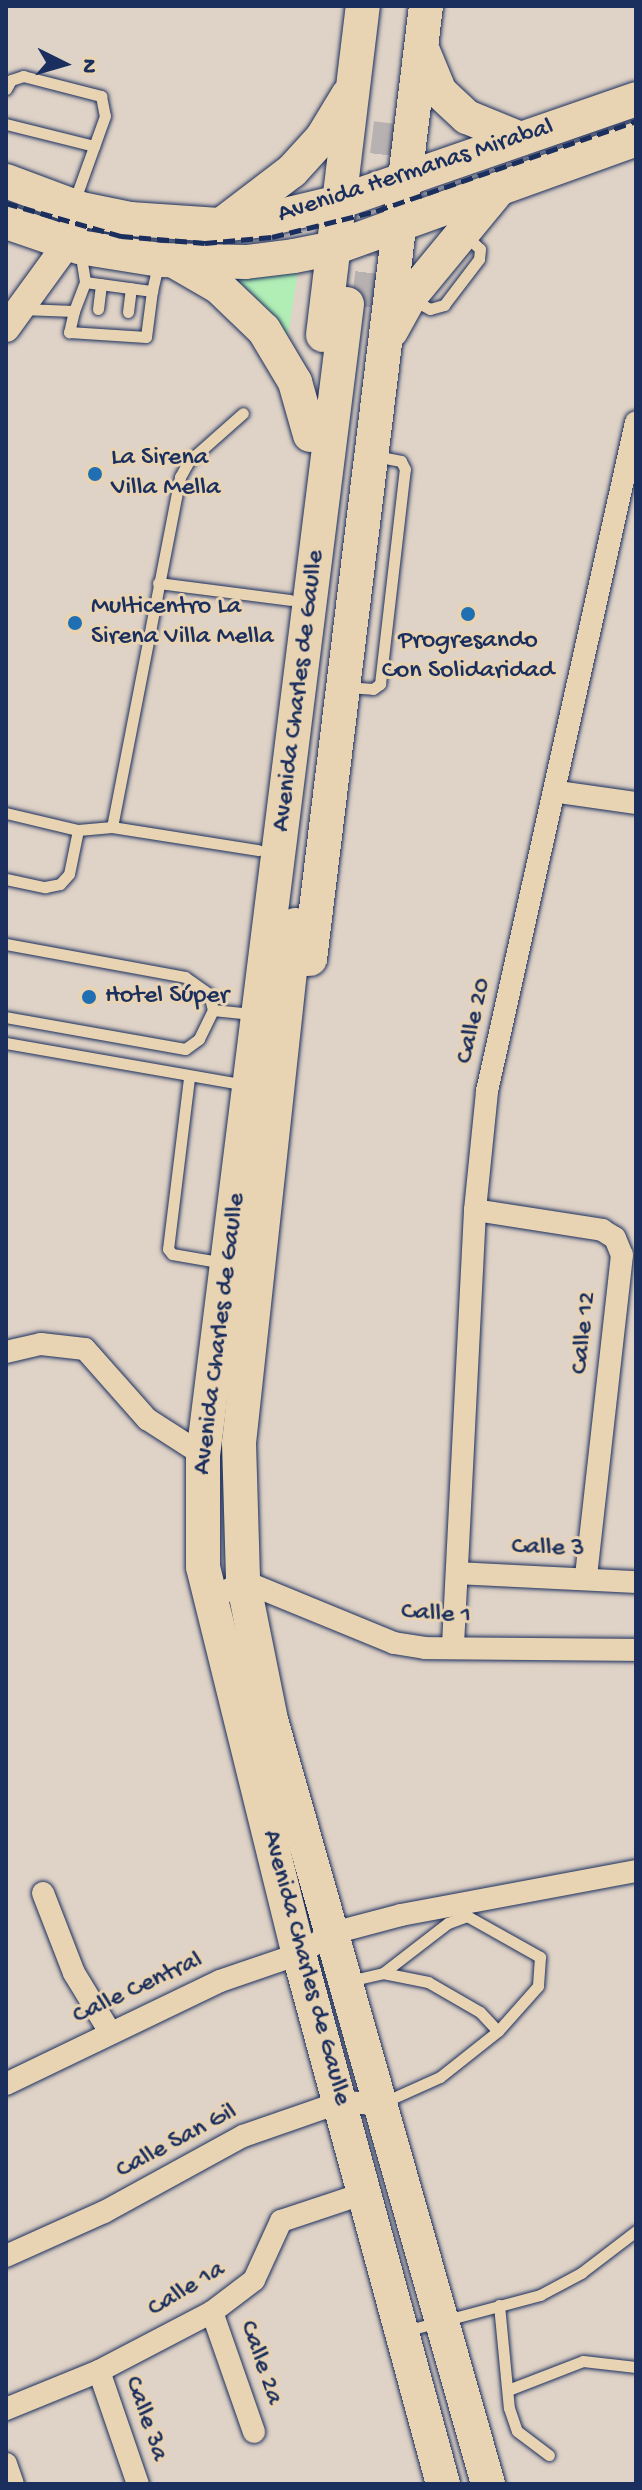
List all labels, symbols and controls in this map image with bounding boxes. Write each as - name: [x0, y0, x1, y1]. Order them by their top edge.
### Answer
- north arrow: [24, 24, 104, 104]
- text: N: [74, 58, 101, 74]
- street label: Avenida Hermanas Mirabal: [274, 113, 558, 231]
- place label: La Sirena Villa Mella: [111, 443, 220, 504]
- marker: La Sirena Villa Mella: [86, 465, 104, 483]
- street label: Avenida Charles de Gaulle: [267, 548, 333, 834]
- place label: Multicentro La Sirena Villa Mella: [91, 592, 274, 654]
- marker: Progresando Con Solidaridad: [459, 605, 477, 623]
- marker: Multicentro La Sirena Villa Mella: [66, 614, 84, 632]
- place label: Progresando Con Solidaridad: [382, 626, 554, 688]
- street label: Calle 20: [450, 975, 500, 1067]
- place label: Hotel Súper: [105, 981, 229, 1013]
- marker: Hotel Súper: [80, 988, 98, 1006]
- street label: Avenida Charles de Gaulle: [188, 1191, 254, 1477]
- street label: Calle 12: [565, 1290, 605, 1376]
- street label: Calle 3: [511, 1532, 585, 1566]
- street label: Calle 1: [400, 1597, 472, 1633]
- street label: Avenida Charles de Gaulle: [253, 1827, 357, 2109]
- street label: Calle Central: [68, 1945, 208, 2033]
- street label: Calle San Gil: [111, 2097, 243, 2187]
- street label: Calle 1a: [143, 2255, 231, 2325]
- street label: Calle 2a: [231, 2317, 289, 2409]
- street label: Calle 3a: [116, 2373, 174, 2465]

